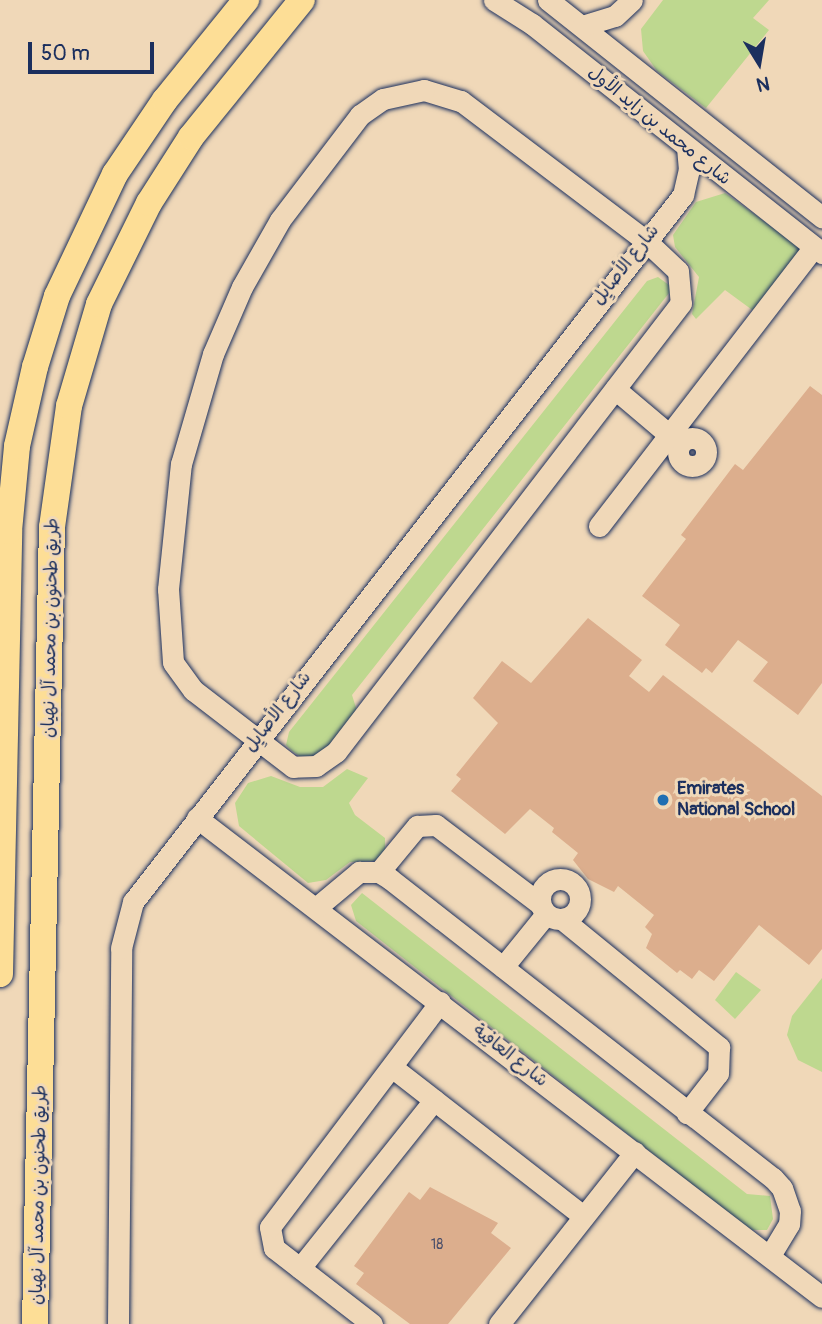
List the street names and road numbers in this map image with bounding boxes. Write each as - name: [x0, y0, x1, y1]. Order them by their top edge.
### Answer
- street label: شارع محمد بن زايد الأول: [583, 62, 735, 190]
- street label: شارع الأصايِل: [588, 220, 664, 310]
- street label: طريق طحنون بن محمد آل نهيان: [38, 518, 64, 738]
- street label: شارع الأصايِل: [240, 667, 316, 757]
- street label: شارع العافِية: [468, 1020, 552, 1092]
- street label: طريق طحنون بن محمد آل نهيان: [26, 1085, 52, 1305]

